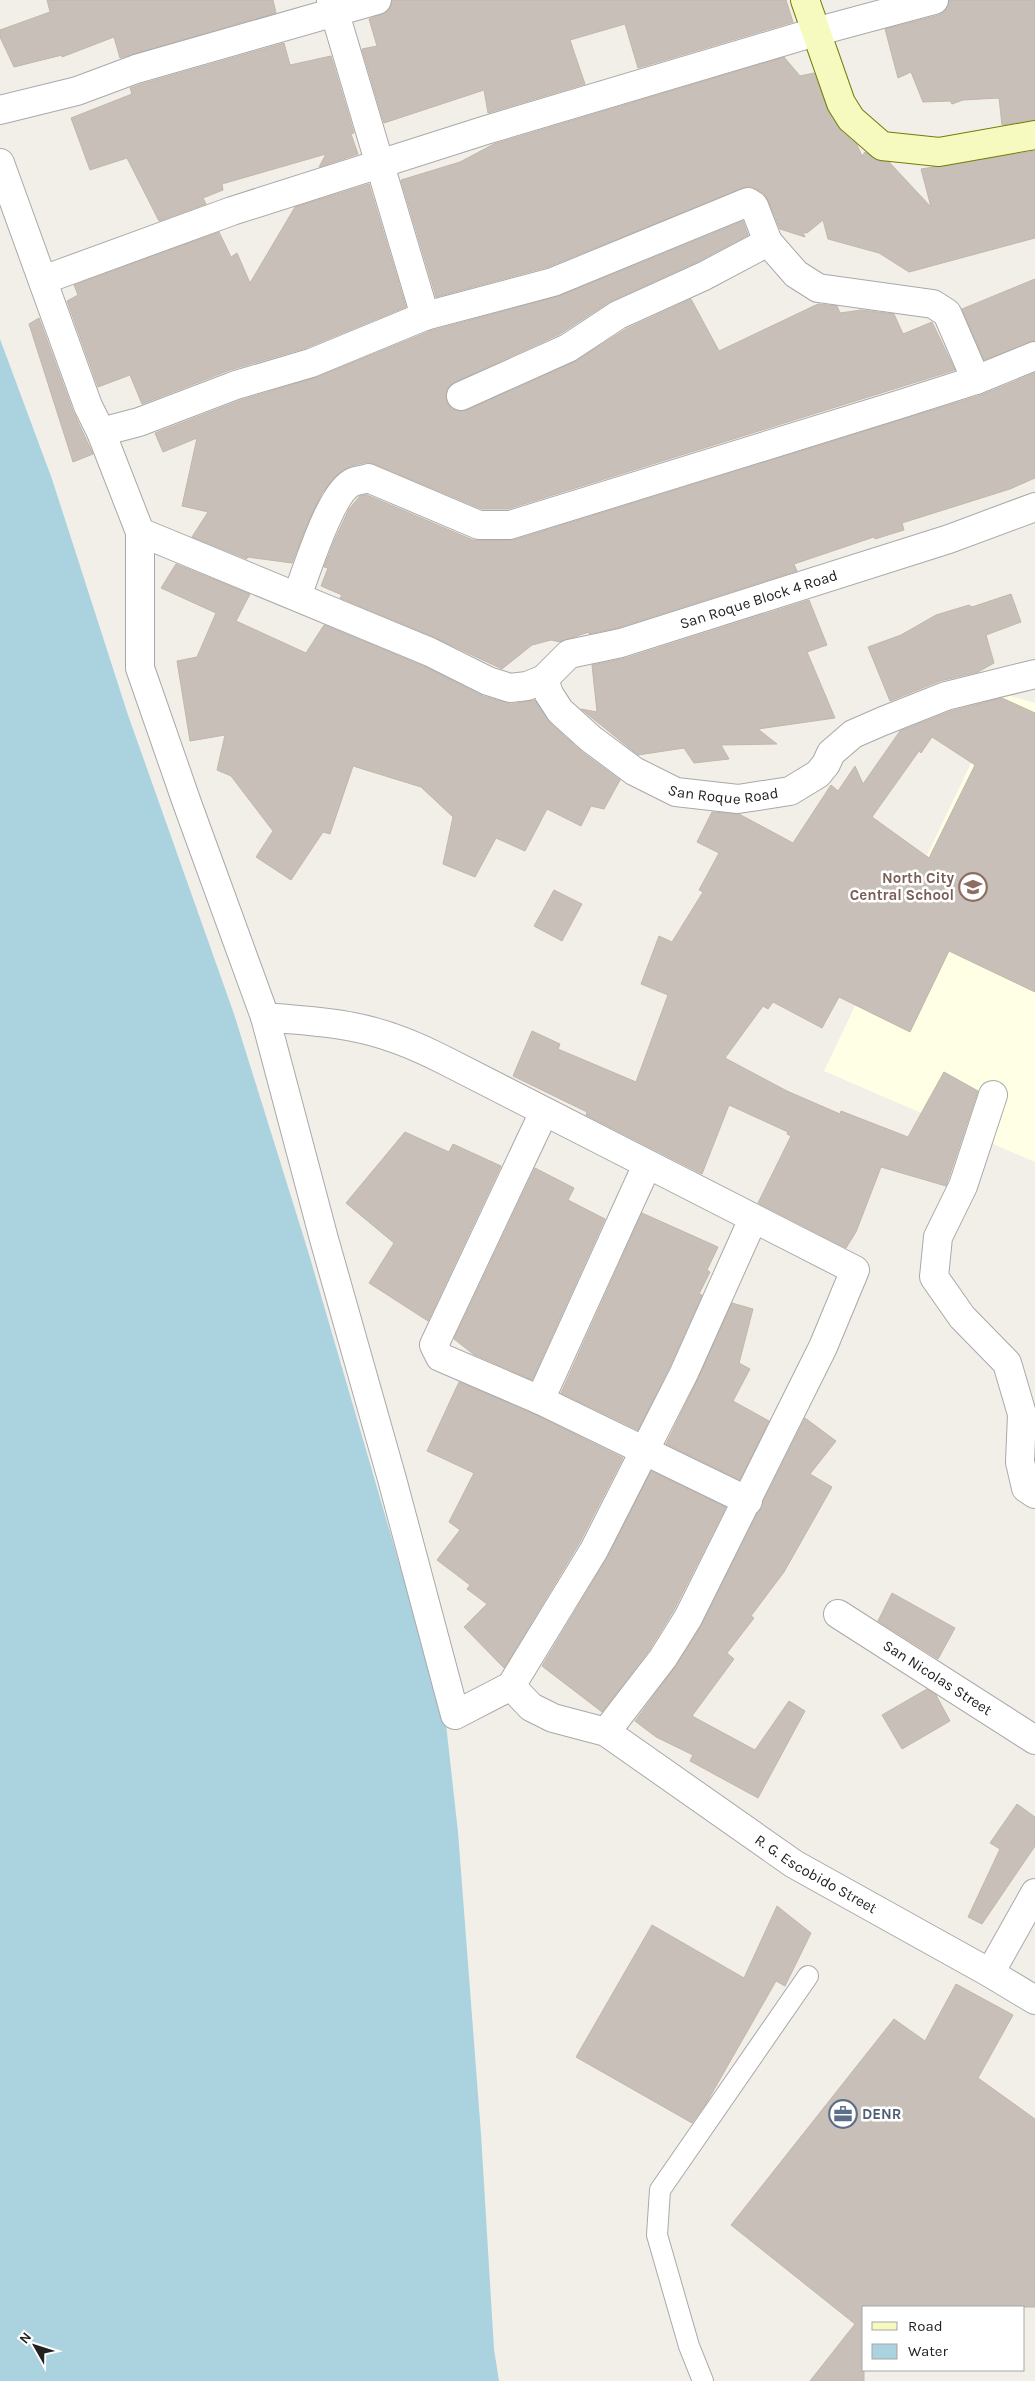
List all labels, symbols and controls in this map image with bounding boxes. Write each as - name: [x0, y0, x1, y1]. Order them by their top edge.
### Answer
- street label: San Roque Block 4 Road: [677, 566, 840, 633]
- street label: San Roque Road: [665, 780, 780, 808]
- place label: North City Central School: [850, 869, 954, 904]
- school or university icon: North City Central School: [958, 872, 988, 902]
- street label: San Nicolas Street: [880, 1636, 996, 1719]
- street label: R. G. Escobido Street: [752, 1830, 880, 1917]
- office icon: DENR: [828, 2099, 858, 2129]
- place label: DENR: [862, 2105, 902, 2123]
- legend: [862, 2306, 1025, 2371]
- text: Road: [908, 2317, 943, 2335]
- north arrow: [10, 2321, 60, 2371]
- text: N: [16, 2329, 35, 2347]
- text: Water: [908, 2342, 949, 2360]

